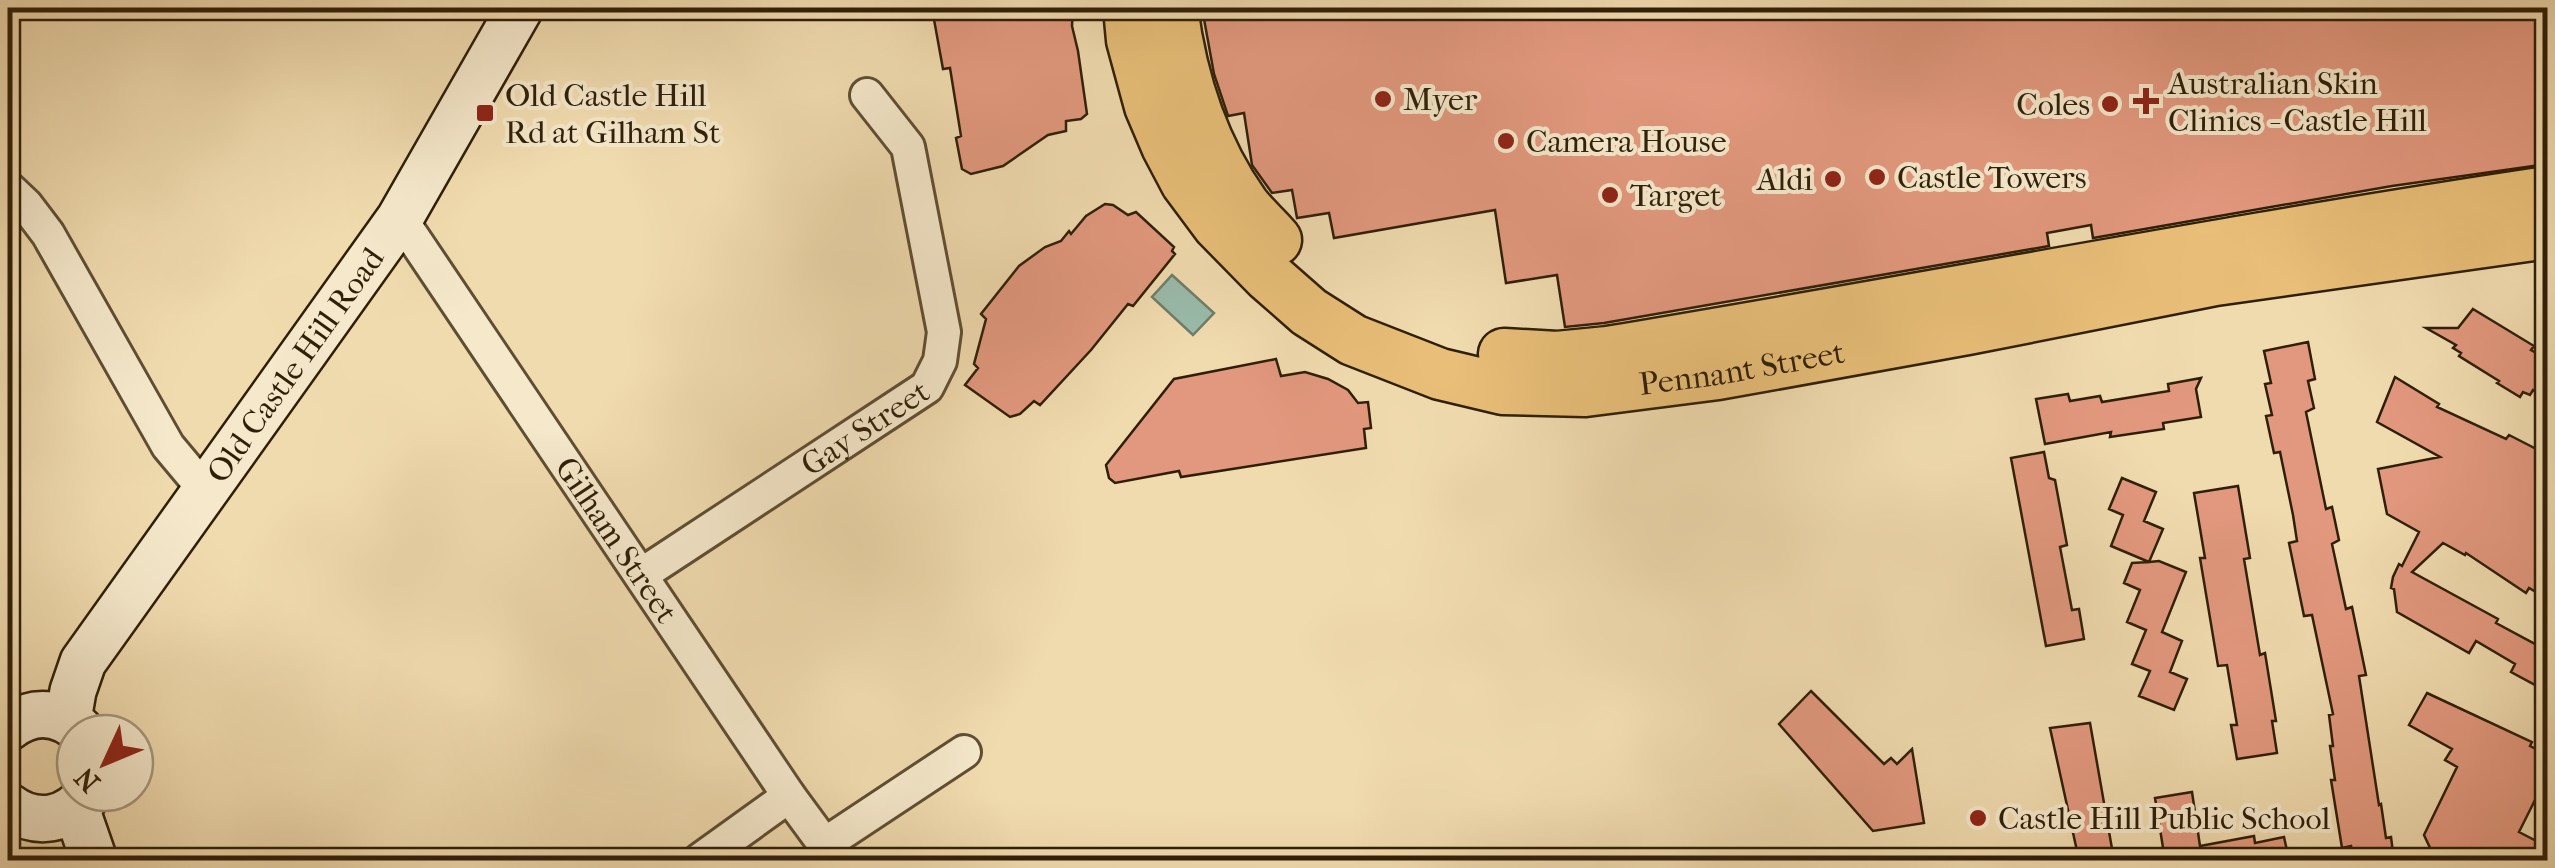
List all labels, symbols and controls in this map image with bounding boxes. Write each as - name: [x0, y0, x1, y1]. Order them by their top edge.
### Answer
- place label: Australian Skin Clinics - Castle Hill: [2166, 65, 2427, 139]
- place label: Old Castle Hill Rd at Gilham St: [505, 77, 721, 151]
- place label: Myer: [1403, 81, 1478, 118]
- place label: Coles: [2016, 86, 2090, 123]
- marker: Myer: [1372, 88, 1394, 110]
- marker: Australian Skin Clinics - Castle Hill: [2133, 88, 2159, 114]
- marker: Coles: [2099, 93, 2121, 115]
- marker: Old Castle Hill Rd at Gilham St: [474, 102, 496, 124]
- place label: Camera House: [1526, 123, 1727, 160]
- marker: Camera House: [1495, 130, 1517, 152]
- place label: Castle Towers: [1897, 159, 2086, 196]
- place label: Aldi: [1755, 161, 1814, 198]
- marker: Castle Towers: [1866, 166, 1888, 188]
- marker: Aldi: [1822, 168, 1844, 190]
- place label: Target: [1630, 177, 1722, 214]
- marker: Target: [1599, 184, 1621, 206]
- street label: Old Castle Hill Road: [199, 240, 392, 490]
- street label: Pennant Street: [1637, 333, 1848, 402]
- street label: Gay Street: [794, 372, 936, 483]
- street label: Gilham Street: [548, 450, 686, 630]
- north arrow: [55, 713, 155, 813]
- text: N: [68, 760, 107, 799]
- place label: Castle Hill Public School: [1998, 800, 2331, 837]
- marker: Castle Hill Public School: [1967, 807, 1989, 829]

